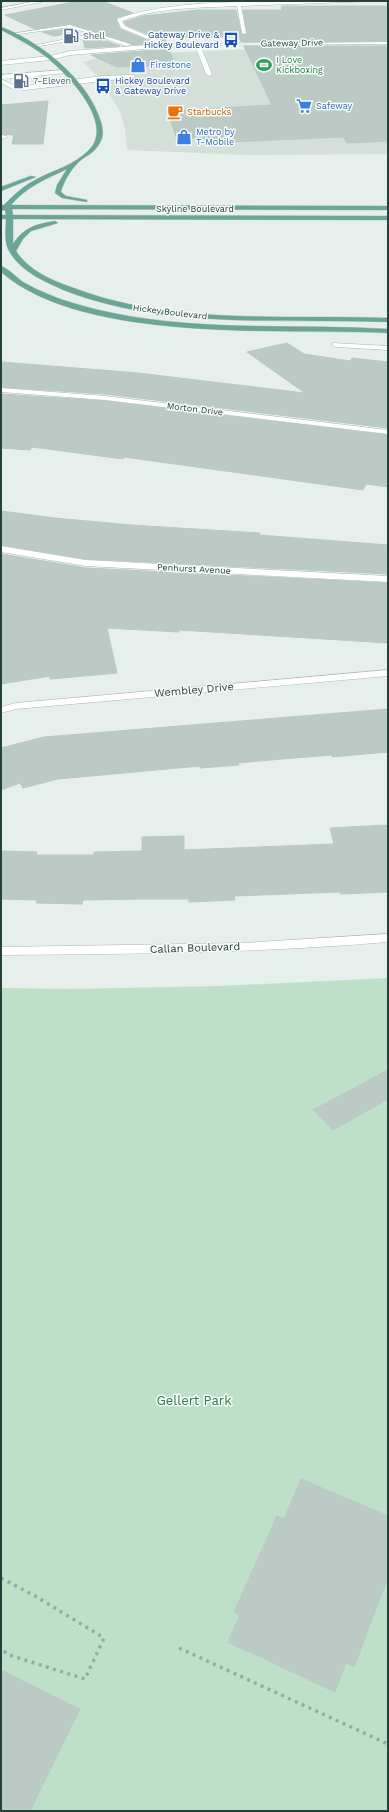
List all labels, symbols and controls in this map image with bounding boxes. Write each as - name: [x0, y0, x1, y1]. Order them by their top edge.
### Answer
- fuel station icon: Shell: [62, 27, 80, 45]
- place label: Gateway Drive & Hickey Boulevard: [144, 30, 219, 50]
- place label: Shell: [83, 31, 105, 41]
- bus stop icon: Gateway Drive & Hickey Boulevard: [222, 31, 240, 49]
- street label: Gateway Drive: [261, 37, 323, 49]
- place label: I Love Kickboxing: [276, 55, 323, 75]
- shop icon: Firestone: [129, 56, 147, 74]
- sports icon: I Love Kickboxing: [255, 56, 273, 74]
- place label: Firestone: [150, 60, 191, 70]
- fuel station icon: 7-Eleven: [12, 72, 30, 90]
- place label: 7-Eleven: [33, 76, 71, 86]
- place label: Hickey Boulevard & Gateway Drive: [115, 76, 190, 96]
- bus stop icon: Hickey Boulevard & Gateway Drive: [94, 77, 112, 95]
- supermarket icon: Safeway: [295, 97, 313, 115]
- place label: Safeway: [316, 101, 352, 111]
- cafe icon: Starbucks: [166, 103, 184, 121]
- place label: Starbucks: [187, 107, 232, 117]
- place label: Metro by T-Mobile: [196, 127, 235, 147]
- shop icon: Metro by T-Mobile: [175, 128, 193, 146]
- street label: Skyline Boulevard: [156, 204, 234, 214]
- street label: Hickey Boulevard: [132, 302, 208, 322]
- street label: Morton Drive: [166, 401, 224, 417]
- street label: Penhurst Avenue: [157, 562, 231, 576]
- street label: Wembley Drive: [154, 680, 234, 700]
- street label: Callan Boulevard: [150, 940, 240, 956]
- park label: Gellert Park: [156, 1393, 232, 1408]

